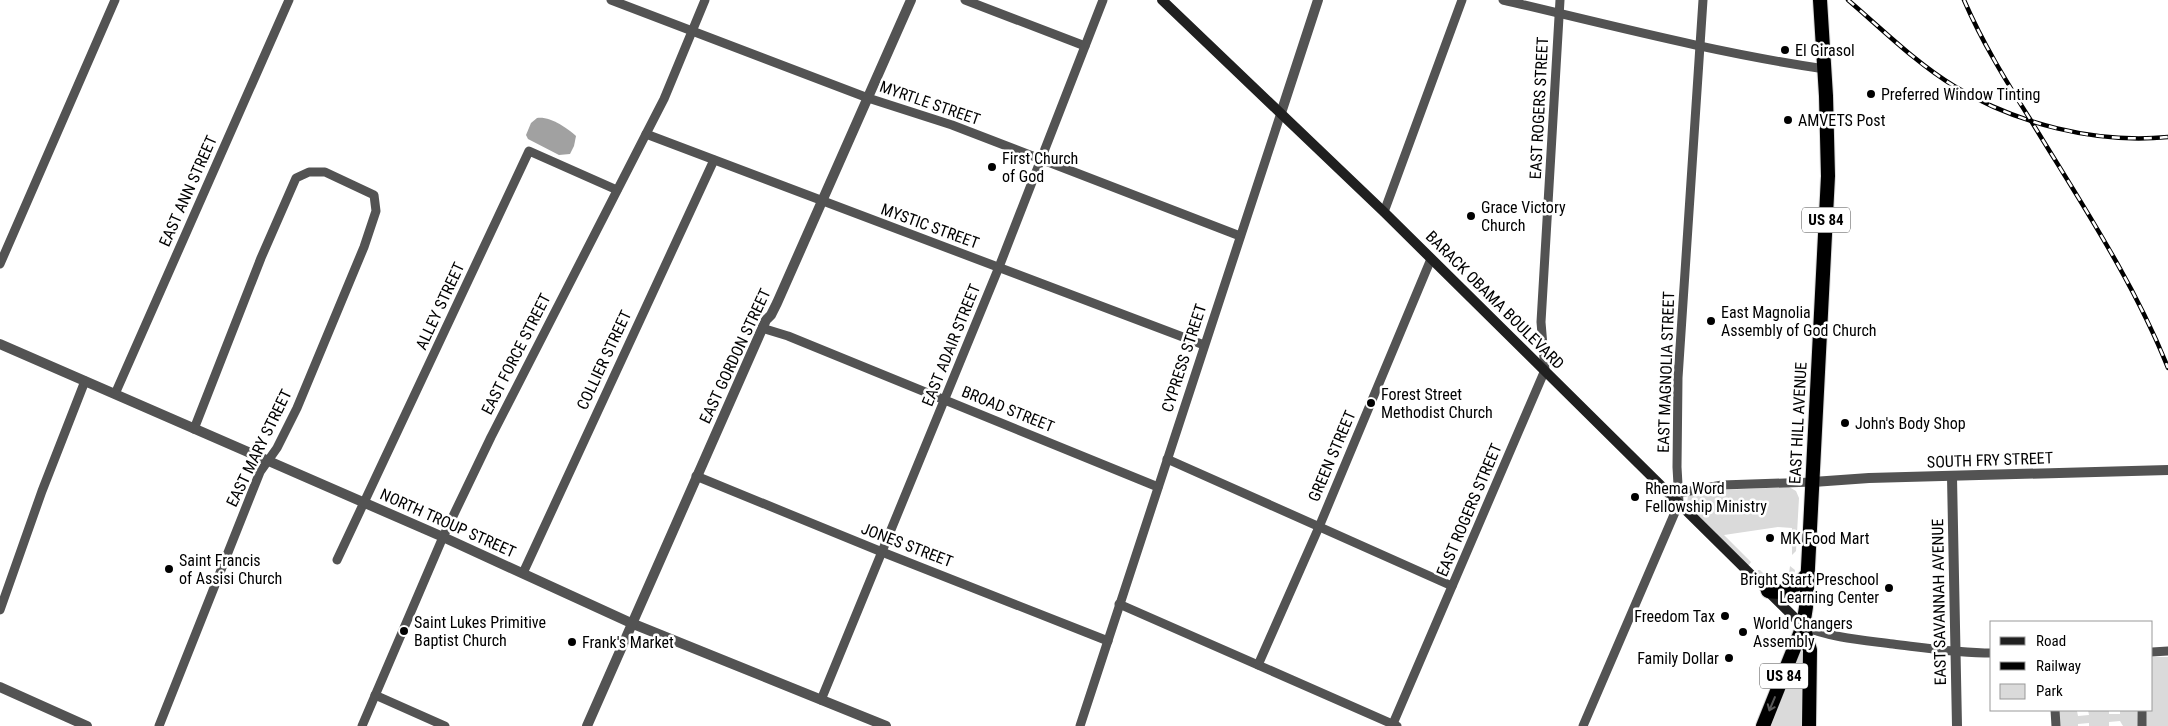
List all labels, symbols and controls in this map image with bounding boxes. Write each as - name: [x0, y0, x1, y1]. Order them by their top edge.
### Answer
- street label: EAST ROGERS STREET: [1526, 36, 1552, 180]
- place label: El Girasol: [1795, 41, 1855, 60]
- marker: El Girasol: [1779, 44, 1791, 56]
- street label: MYRTLE STREET: [877, 77, 983, 129]
- place label: Preferred Window Tinting: [1881, 85, 2040, 104]
- marker: Preferred Window Tinting: [1865, 88, 1877, 100]
- place label: AMVETS Post: [1798, 111, 1886, 130]
- marker: AMVETS Post: [1782, 114, 1794, 126]
- street label: EAST ANN STREET: [155, 133, 221, 249]
- place label: First Church of God: [1002, 149, 1078, 186]
- marker: First Church of God: [986, 161, 998, 173]
- place label: Grace Victory Church: [1481, 198, 1566, 235]
- street label: MYSTIC STREET: [878, 199, 982, 253]
- road number: US 84: [1802, 208, 1850, 232]
- marker: Grace Victory Church: [1465, 210, 1477, 222]
- street label: BARACK OBAMA BOULEVARD: [1422, 227, 1568, 373]
- street label: ALLEY STREET: [412, 259, 468, 353]
- street label: EAST ADAIR STREET: [918, 281, 984, 409]
- street label: EAST GORDON STREET: [695, 286, 775, 426]
- street label: EAST FORCE STREET: [477, 290, 555, 418]
- street label: EAST MAGNOLIA STREET: [1654, 291, 1678, 453]
- street label: CYPRESS STREET: [1158, 302, 1210, 414]
- place label: East Magnolia Assembly of God Church: [1721, 303, 1877, 340]
- street label: COLLIER STREET: [573, 307, 635, 413]
- marker: East Magnolia Assembly of God Church: [1705, 315, 1717, 327]
- street label: EAST HILL AVENUE: [1785, 361, 1811, 485]
- street label: BROAD STREET: [959, 382, 1057, 436]
- place label: Forest Street Methodist Church: [1381, 385, 1493, 422]
- street label: EAST MARY STREET: [222, 386, 296, 510]
- marker: Forest Street Methodist Church: [1365, 397, 1377, 409]
- street label: GREEN STREET: [1304, 408, 1360, 504]
- place label: John's Body Shop: [1855, 414, 1966, 433]
- marker: John's Body Shop: [1839, 417, 1851, 429]
- street label: EAST ROGERS STREET: [1432, 441, 1506, 579]
- street label: SOUTH FRY STREET: [1927, 448, 2053, 472]
- place label: Rhema Word Fellowship Ministry: [1645, 479, 1767, 516]
- street label: NORTH TROUP STREET: [377, 485, 519, 561]
- marker: Rhema Word Fellowship Ministry: [1629, 491, 1641, 503]
- street label: EAST SAVANNAH AVENUE: [1928, 518, 1950, 686]
- street label: JONES STREET: [858, 519, 956, 571]
- place label: MK Food Mart: [1780, 529, 1870, 548]
- marker: MK Food Mart: [1764, 532, 1776, 544]
- place label: Saint Francis of Assisi Church: [179, 551, 282, 588]
- marker: Saint Francis of Assisi Church: [163, 563, 175, 575]
- place label: Bright Start Preschool Learning Center: [1740, 570, 1879, 607]
- marker: Bright Start Preschool Learning Center: [1883, 582, 1895, 594]
- place label: Freedom Tax: [1634, 607, 1715, 626]
- marker: Freedom Tax: [1719, 610, 1731, 622]
- place label: Saint Lukes Primitive Baptist Church: [414, 613, 546, 650]
- place label: World Changers Assembly: [1753, 614, 1853, 651]
- legend: [1990, 621, 2153, 711]
- marker: Saint Lukes Primitive Baptist Church: [398, 625, 410, 637]
- marker: World Changers Assembly: [1737, 626, 1749, 638]
- text: Road: [2036, 632, 2066, 650]
- place label: Frank's Market: [582, 633, 674, 652]
- marker: Frank's Market: [566, 636, 578, 648]
- place label: Family Dollar: [1637, 649, 1719, 668]
- marker: Family Dollar: [1723, 652, 1735, 664]
- text: Railway: [2036, 657, 2081, 675]
- road number: US 84: [1760, 664, 1808, 688]
- text: Park: [2036, 682, 2063, 700]
- one-way arrow: [1767, 696, 1777, 711]

